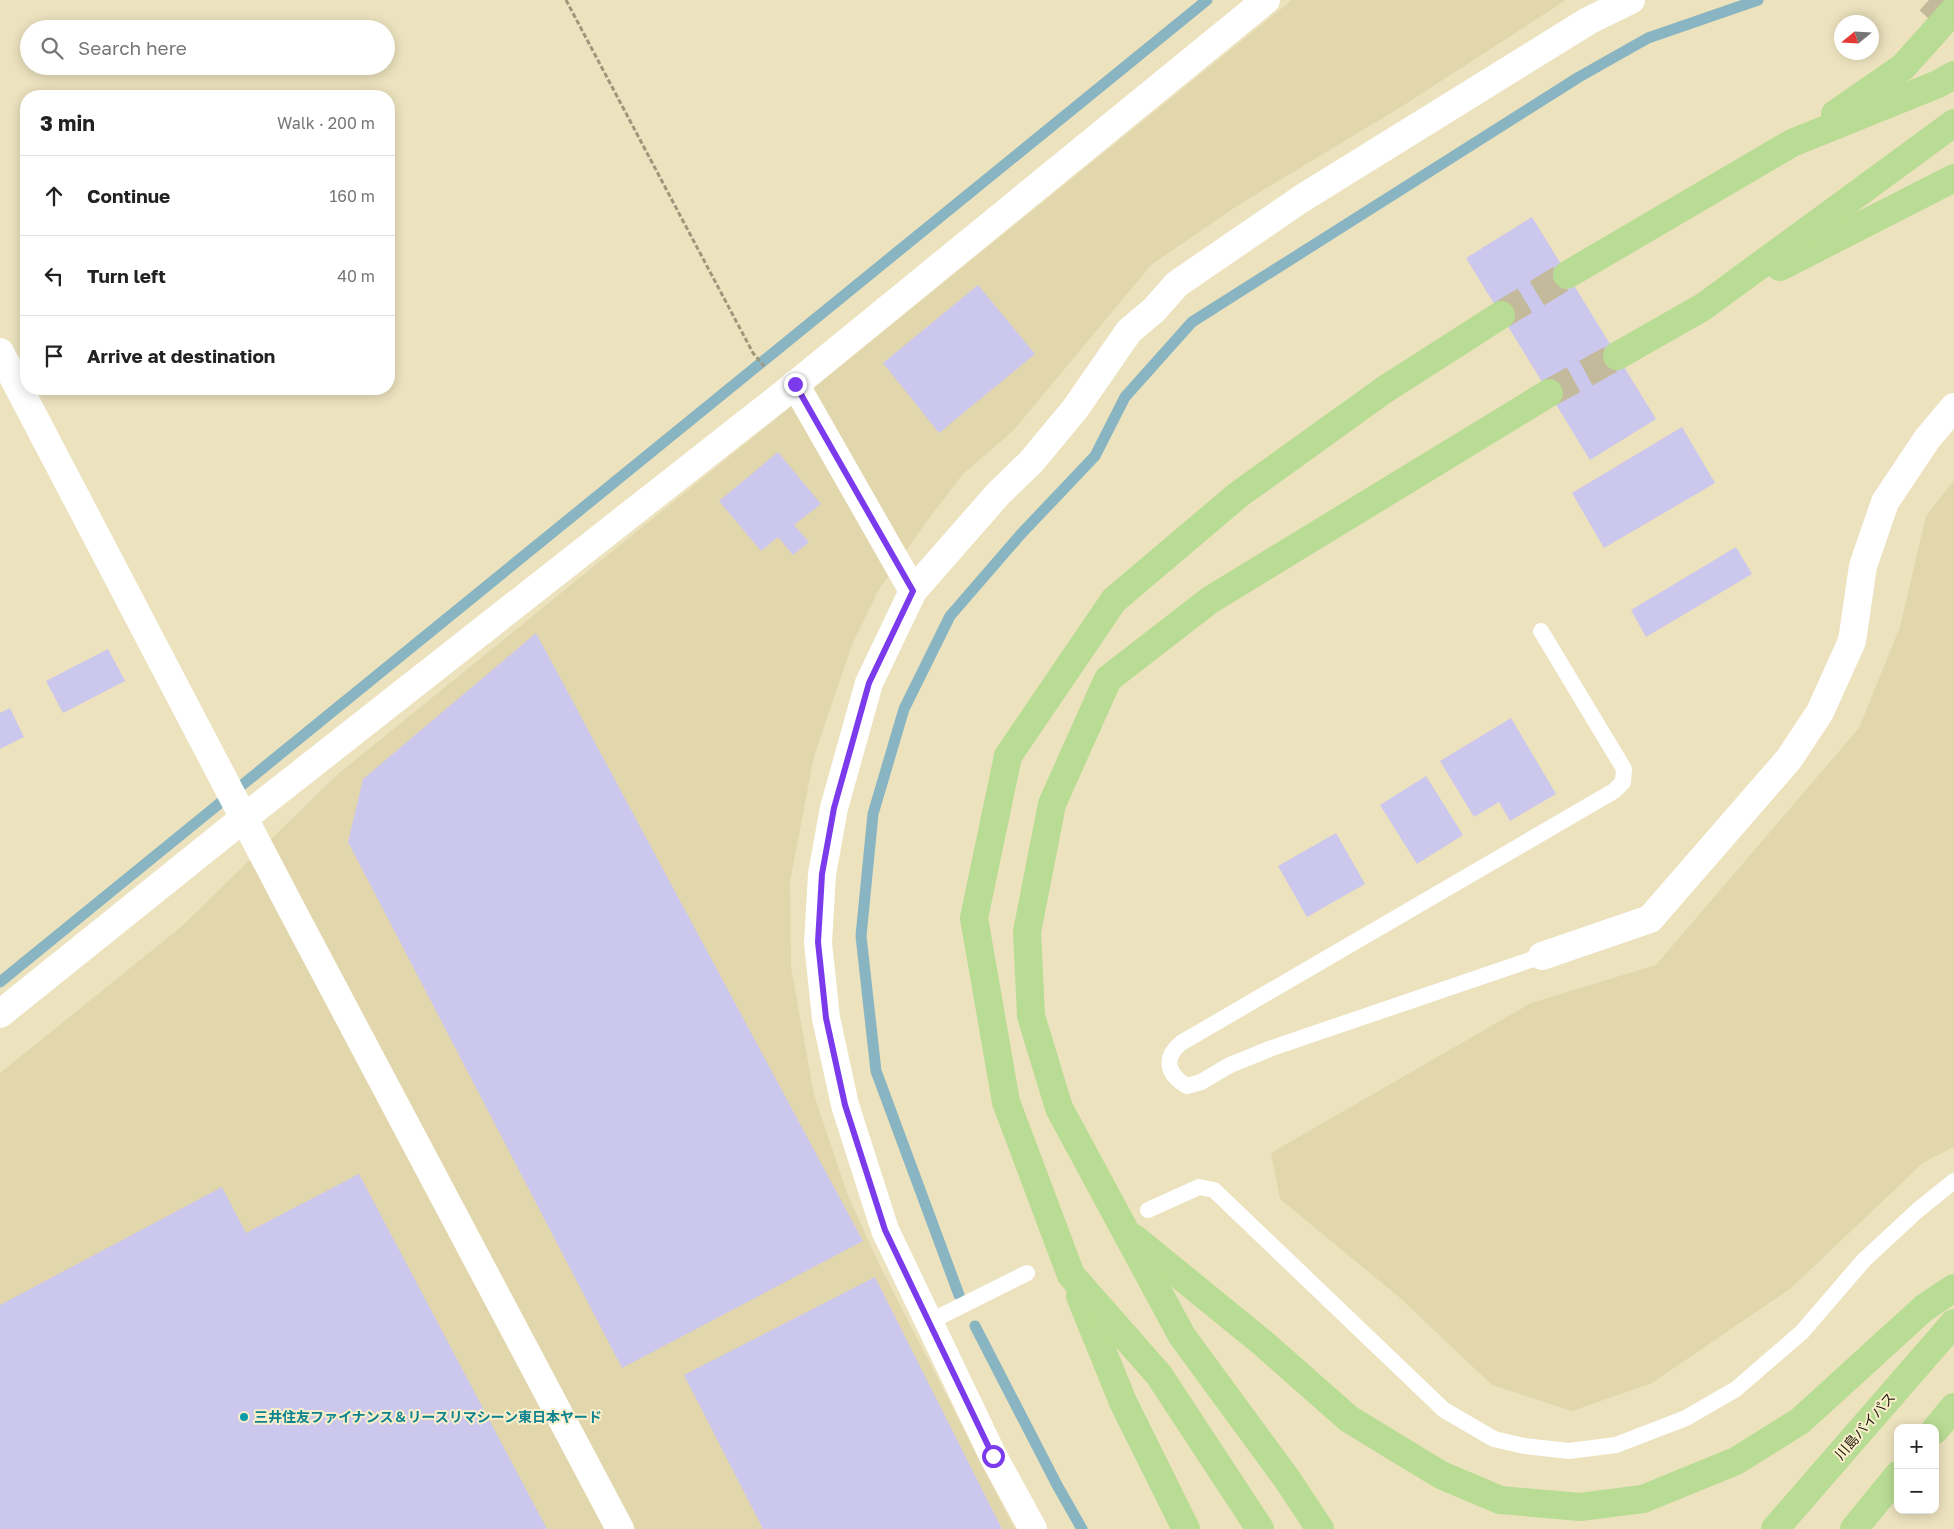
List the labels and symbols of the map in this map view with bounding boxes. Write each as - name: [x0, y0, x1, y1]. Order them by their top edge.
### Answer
- north arrow: [1834, 15, 1879, 60]
- route end: [784, 373, 807, 396]
- street label: 川島バイパス: [1831, 1388, 1899, 1463]
- place label: 三井住友ファイナンス＆リースリマシーン東日本ヤード: [254, 1408, 602, 1425]
- marker: 三井住友ファイナンス＆リースリマシーン東日本ヤード: [238, 1411, 250, 1423]
- route start: [982, 1445, 1005, 1468]

